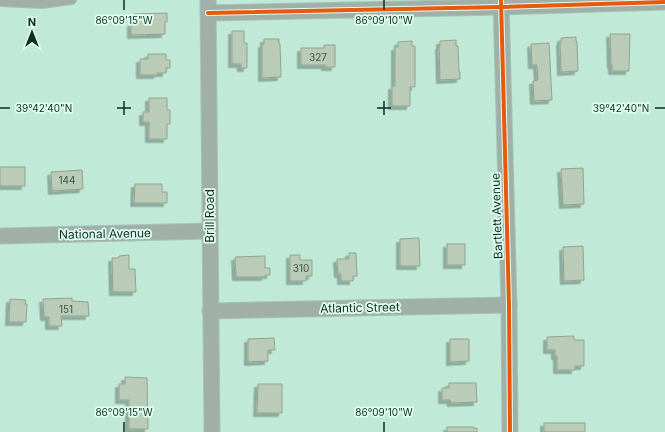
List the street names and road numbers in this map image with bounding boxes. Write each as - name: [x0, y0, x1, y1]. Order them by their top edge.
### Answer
- street label: Bartlett Avenue: [488, 173, 506, 259]
- street label: Brill Road: [202, 189, 217, 243]
- street label: National Avenue: [59, 225, 151, 242]
- street label: Atlantic Street: [320, 299, 400, 316]

